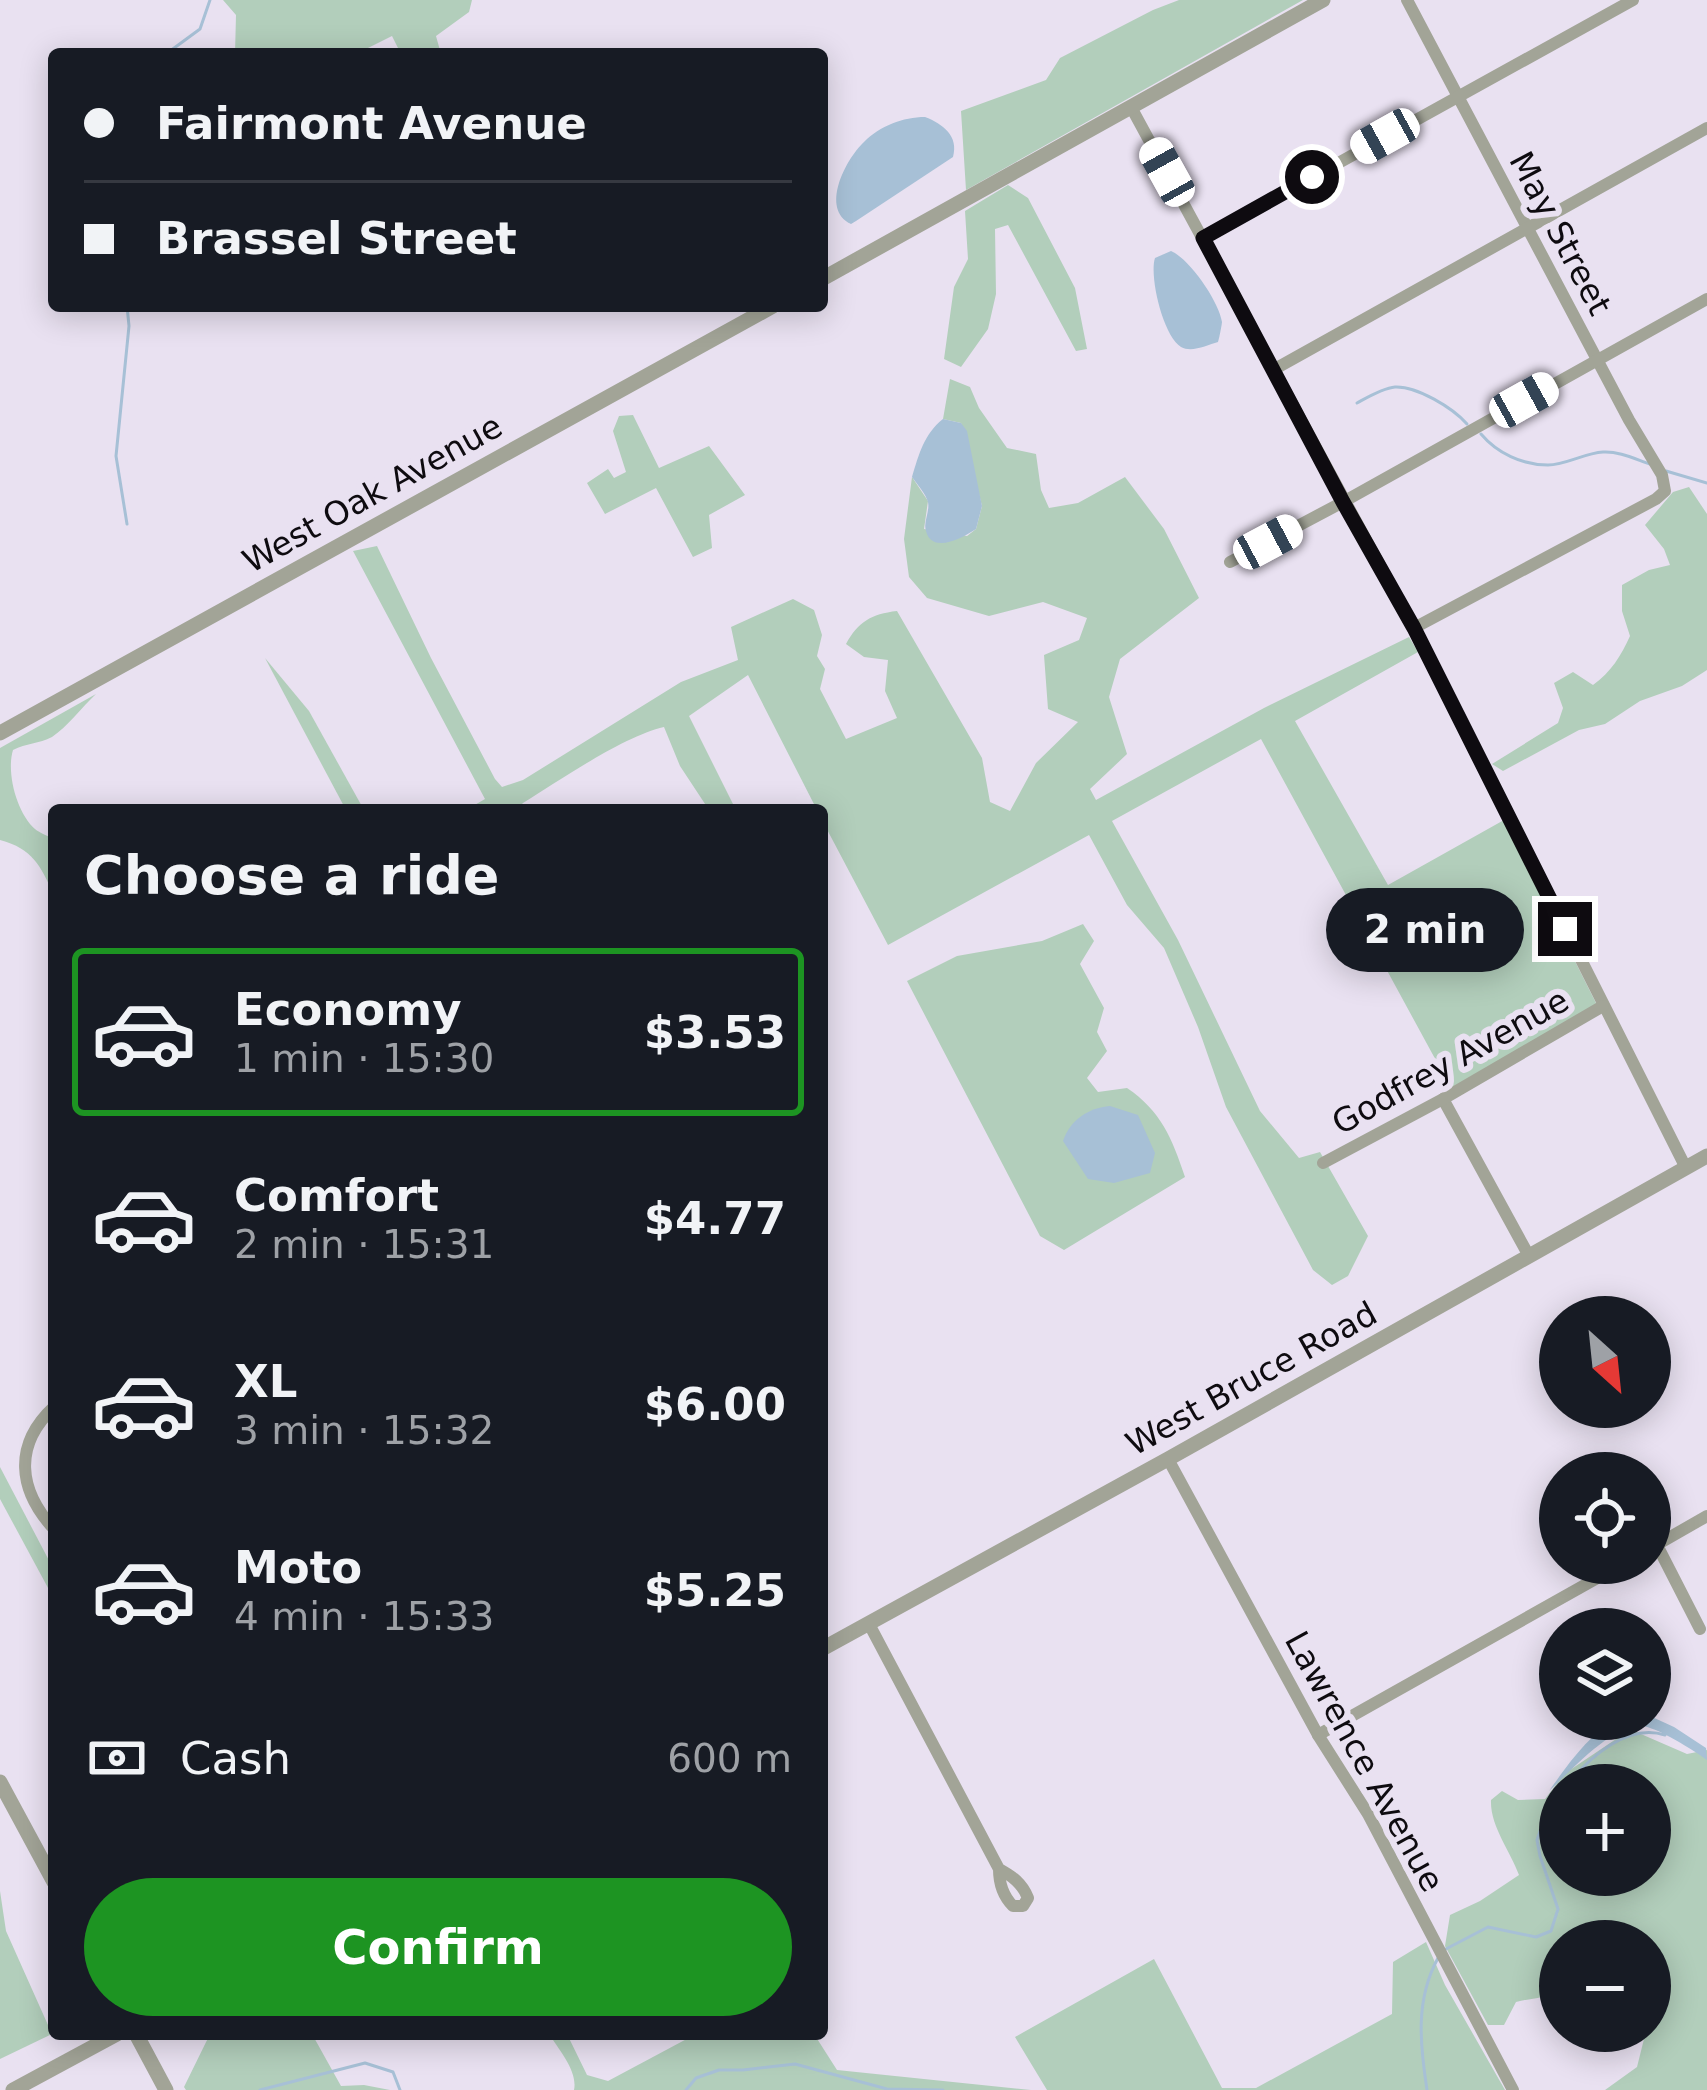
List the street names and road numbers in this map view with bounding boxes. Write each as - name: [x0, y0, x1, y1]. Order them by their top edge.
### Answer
- street label: May Street: [1501, 145, 1620, 321]
- street label: West Oak Avenue: [236, 406, 509, 581]
- street label: Godfrey Avenue: [1325, 980, 1575, 1143]
- street label: West Bruce Road: [1119, 1293, 1383, 1463]
- street label: Lawrence Avenue: [1277, 1624, 1452, 1898]

